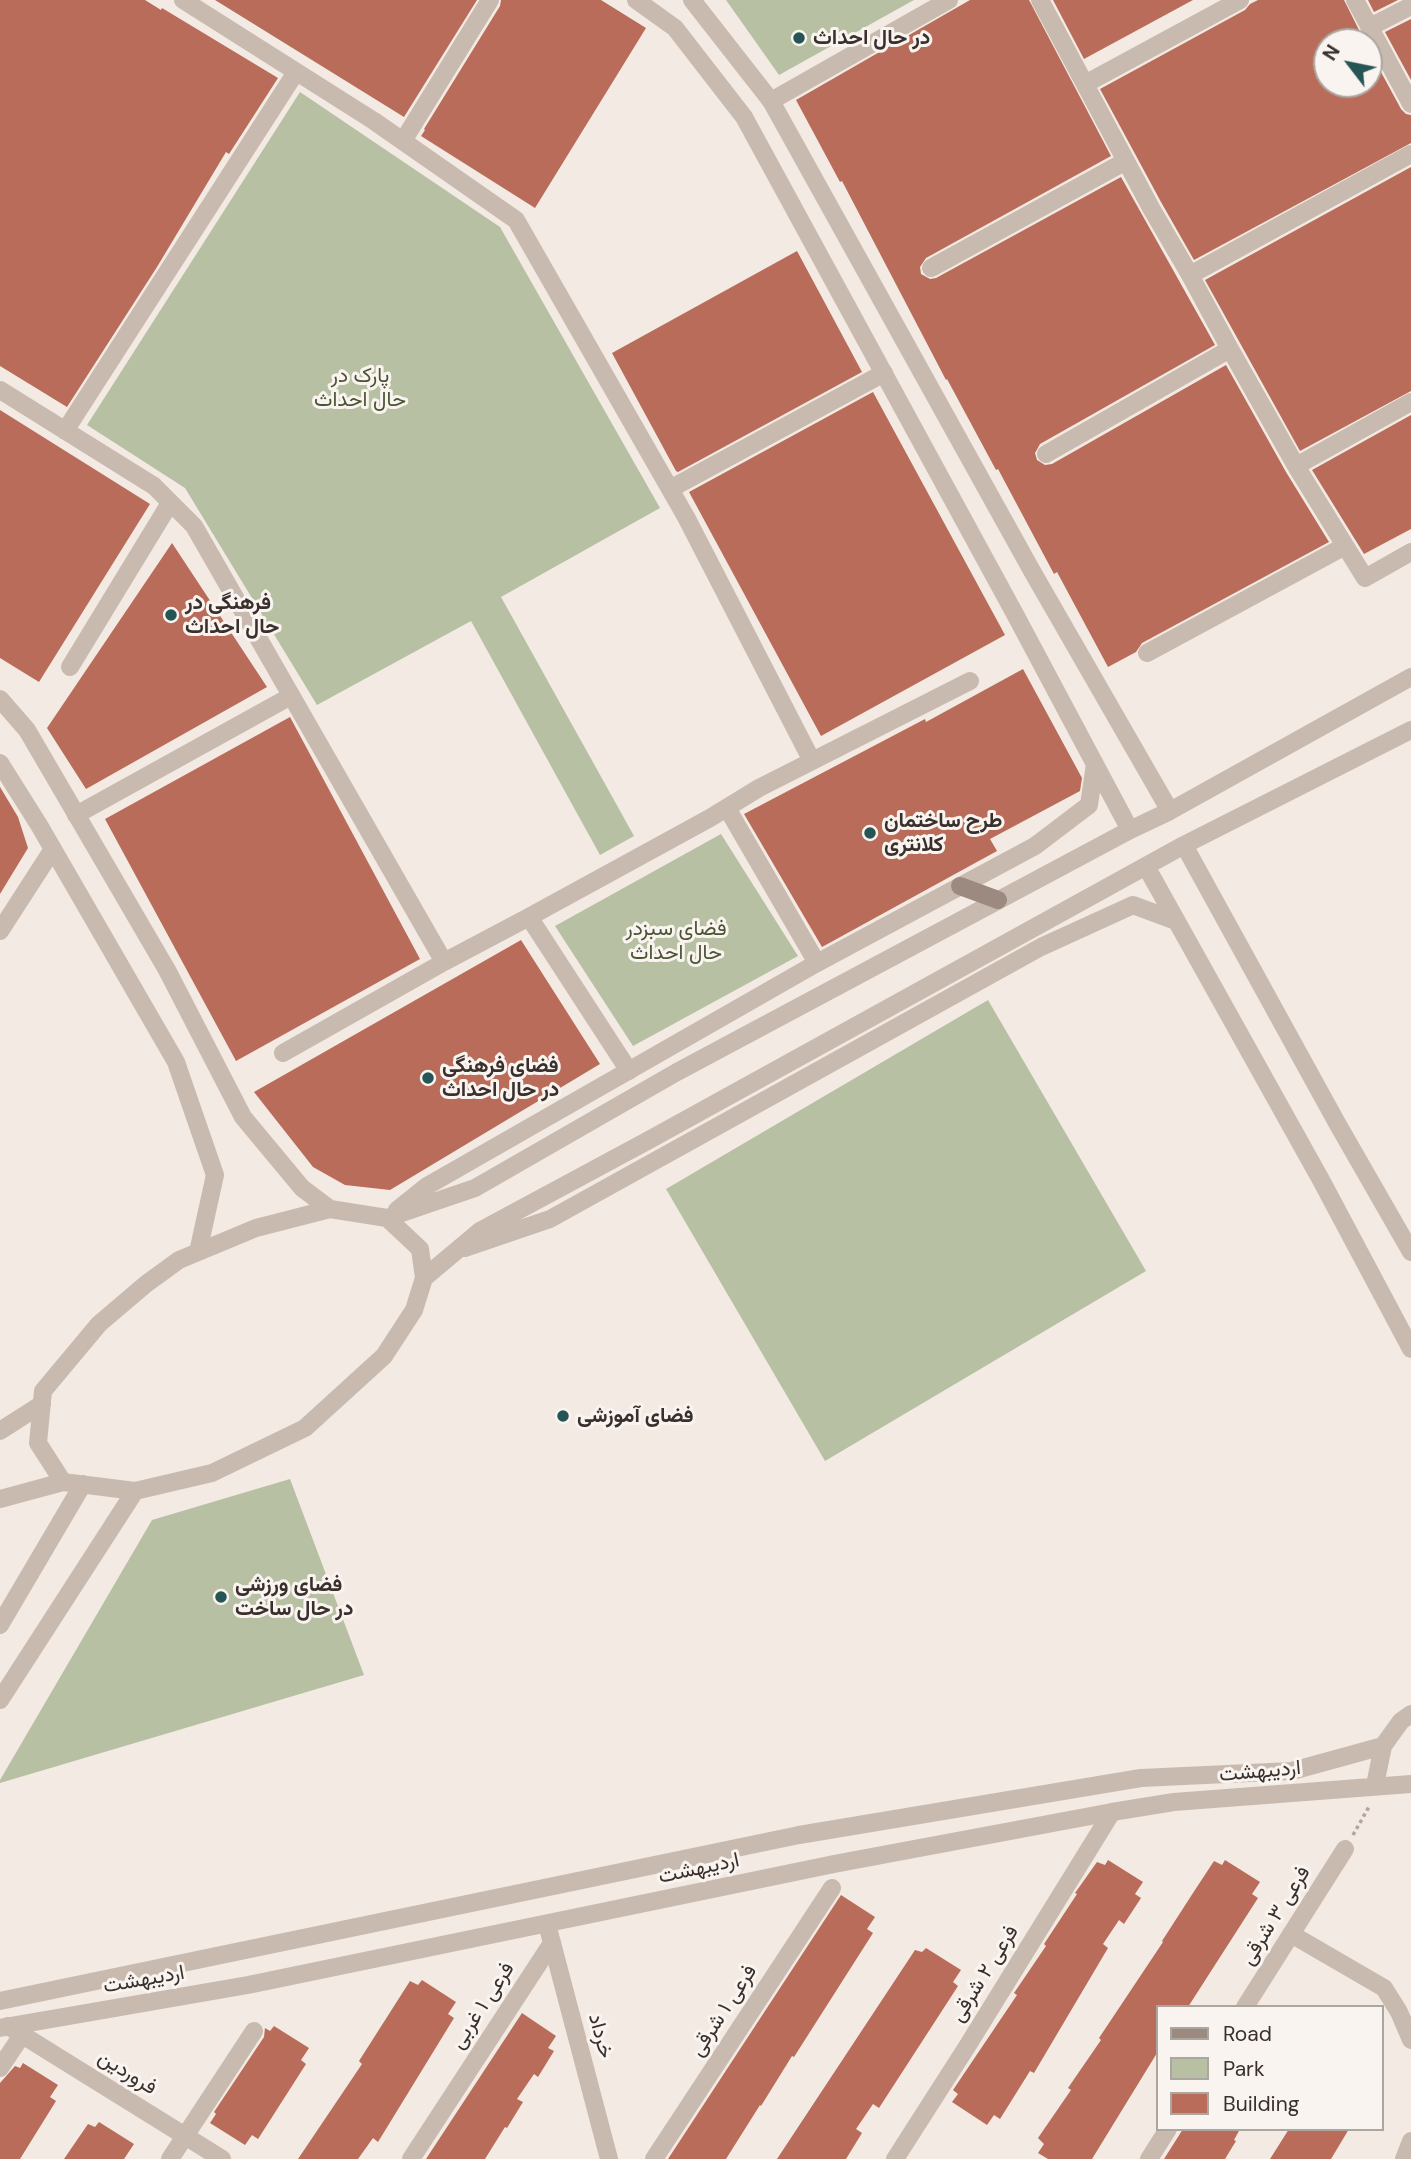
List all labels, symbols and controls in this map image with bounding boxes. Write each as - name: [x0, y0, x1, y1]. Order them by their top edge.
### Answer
- place label: در حال احداث: [813, 25, 930, 51]
- north arrow: [1313, 28, 1383, 98]
- marker: در حال احداث: [791, 30, 807, 46]
- text: N: [1317, 40, 1346, 65]
- park label: پارک در حال احداث: [314, 363, 406, 413]
- place label: فرهنگی در حال احداث: [185, 590, 279, 640]
- marker: فرهنگی در حال احداث: [163, 607, 179, 623]
- place label: طرح ساختمان کلانتری: [884, 808, 1002, 858]
- marker: طرح ساختمان کلانتری: [862, 825, 878, 841]
- park label: فضای سبزدر حال احداث: [625, 916, 727, 966]
- place label: فضای فرهنگی در حال احداث: [442, 1053, 559, 1103]
- marker: فضای فرهنگی در حال احداث: [420, 1070, 436, 1086]
- place label: فضای آموزشی: [577, 1403, 694, 1429]
- marker: فضای آموزشی: [555, 1408, 571, 1424]
- place label: فضای ورزشی در حال ساخت: [235, 1572, 353, 1622]
- marker: فضای ورزشی در حال ساخت: [213, 1589, 229, 1605]
- street label: اردیبهشت: [1218, 1756, 1302, 1788]
- street label: اردیبهشت: [656, 1848, 742, 1890]
- street label: فرعی ۳ شرقی: [1236, 1862, 1316, 1970]
- street label: فرعی ۲ شرقی: [945, 1921, 1025, 2027]
- street label: فرعی ۱ غربی: [446, 1958, 520, 2054]
- street label: اردیبهشت: [101, 1960, 187, 2000]
- street label: فرعی ۱ شرقی: [685, 1960, 763, 2062]
- legend: [1156, 2005, 1383, 2131]
- street label: خرداد: [582, 2011, 618, 2061]
- text: Road: [1223, 2020, 1272, 2048]
- street label: فروردین: [93, 2045, 161, 2101]
- text: Park: [1223, 2055, 1264, 2083]
- text: Building: [1223, 2090, 1299, 2118]

